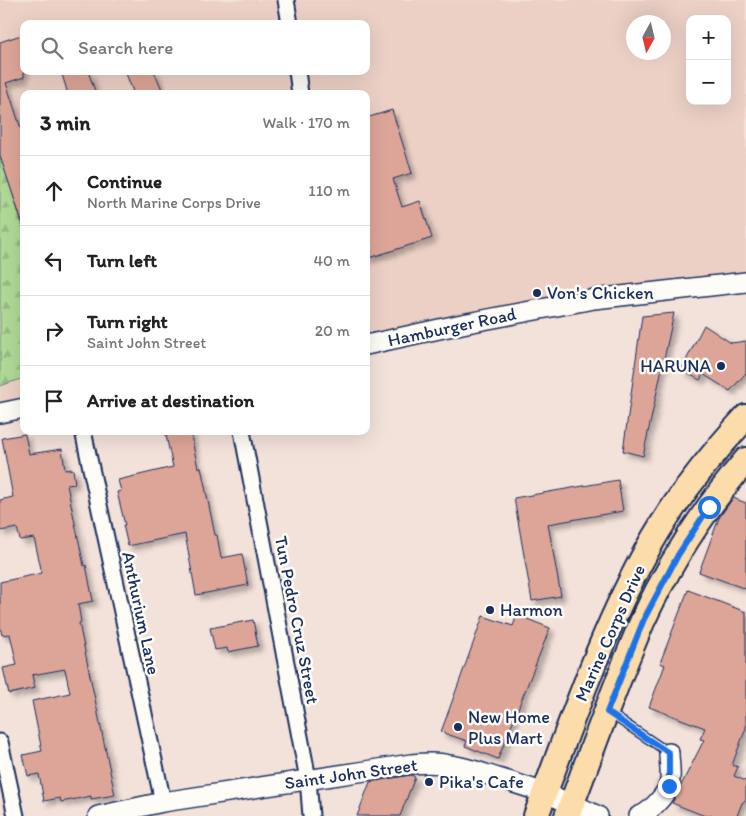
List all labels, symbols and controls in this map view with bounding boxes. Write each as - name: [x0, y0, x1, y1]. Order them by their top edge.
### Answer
- north arrow: [626, 15, 671, 60]
- map controls: [686, 15, 731, 105]
- button: +: [686, 15, 731, 60]
- search box: [20, 20, 370, 75]
- icon: search: [38, 34, 66, 62]
- text: Search here: [78, 36, 173, 59]
- button: −: [686, 60, 731, 105]
- text: 3 min: [40, 110, 90, 135]
- text: Walk · 170 m: [263, 113, 350, 132]
- text: Continue: [87, 170, 162, 193]
- icon: ahead: [40, 177, 68, 205]
- text: 110 m: [308, 181, 350, 200]
- text: North Marine Corps Drive: [87, 193, 261, 212]
- icon: left: [40, 247, 68, 275]
- text: Turn left: [87, 249, 157, 272]
- text: 40 m: [313, 251, 350, 270]
- place label: Von's Chicken: [547, 282, 654, 304]
- marker: Von's Chicken: [531, 287, 543, 299]
- street label: Hamburger Road: [386, 303, 518, 351]
- text: Turn right: [87, 310, 168, 333]
- icon: right: [40, 317, 68, 345]
- text: 20 m: [315, 321, 350, 340]
- text: Saint John Street: [87, 333, 206, 352]
- place label: HARUNA: [640, 355, 711, 377]
- marker: HARUNA: [715, 360, 727, 372]
- icon: arrive: [40, 387, 68, 415]
- text: Arrive at destination: [87, 389, 254, 412]
- route start: [698, 496, 721, 519]
- street label: Tun Pedro Cruz Street: [270, 534, 324, 706]
- street label: Anthurium Lane: [117, 549, 165, 677]
- street label: Marine Corps Drive: [570, 561, 650, 705]
- place label: Harmon: [500, 599, 563, 621]
- marker: Harmon: [484, 604, 496, 616]
- place label: New Home Plus Mart: [468, 706, 550, 749]
- marker: New Home Plus Mart: [452, 721, 464, 733]
- street label: Saint John Street: [283, 754, 419, 794]
- place label: Pika's Cafe: [439, 771, 524, 793]
- route end: [658, 775, 681, 798]
- marker: Pika's Cafe: [423, 776, 435, 788]

